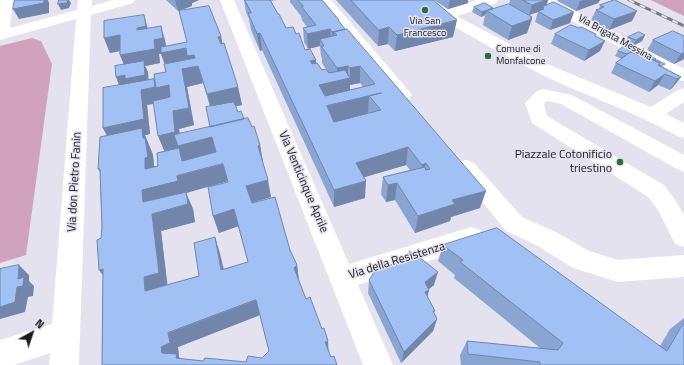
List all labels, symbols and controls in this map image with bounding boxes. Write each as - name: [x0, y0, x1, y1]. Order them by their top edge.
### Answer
- marker: Via San Francesco: [420, 5, 430, 15]
- street label: Via Brigata Messina: [576, 13, 654, 63]
- place label: Via San Francesco: [404, 16, 446, 40]
- place label: Comune di Monfalcone: [496, 44, 546, 68]
- marker: Comune di Monfalcone: [483, 51, 493, 61]
- street label: Via Venticinque Aprile: [275, 129, 331, 235]
- street label: Via don Pietro Fanin: [65, 131, 85, 233]
- place label: Piazzale Cotonificio triestino: [515, 148, 612, 176]
- marker: Piazzale Cotonificio triestino: [615, 157, 625, 167]
- street label: Via della Resistenza: [347, 239, 447, 283]
- north arrow: [12, 313, 52, 353]
- text: N: [32, 315, 48, 332]

